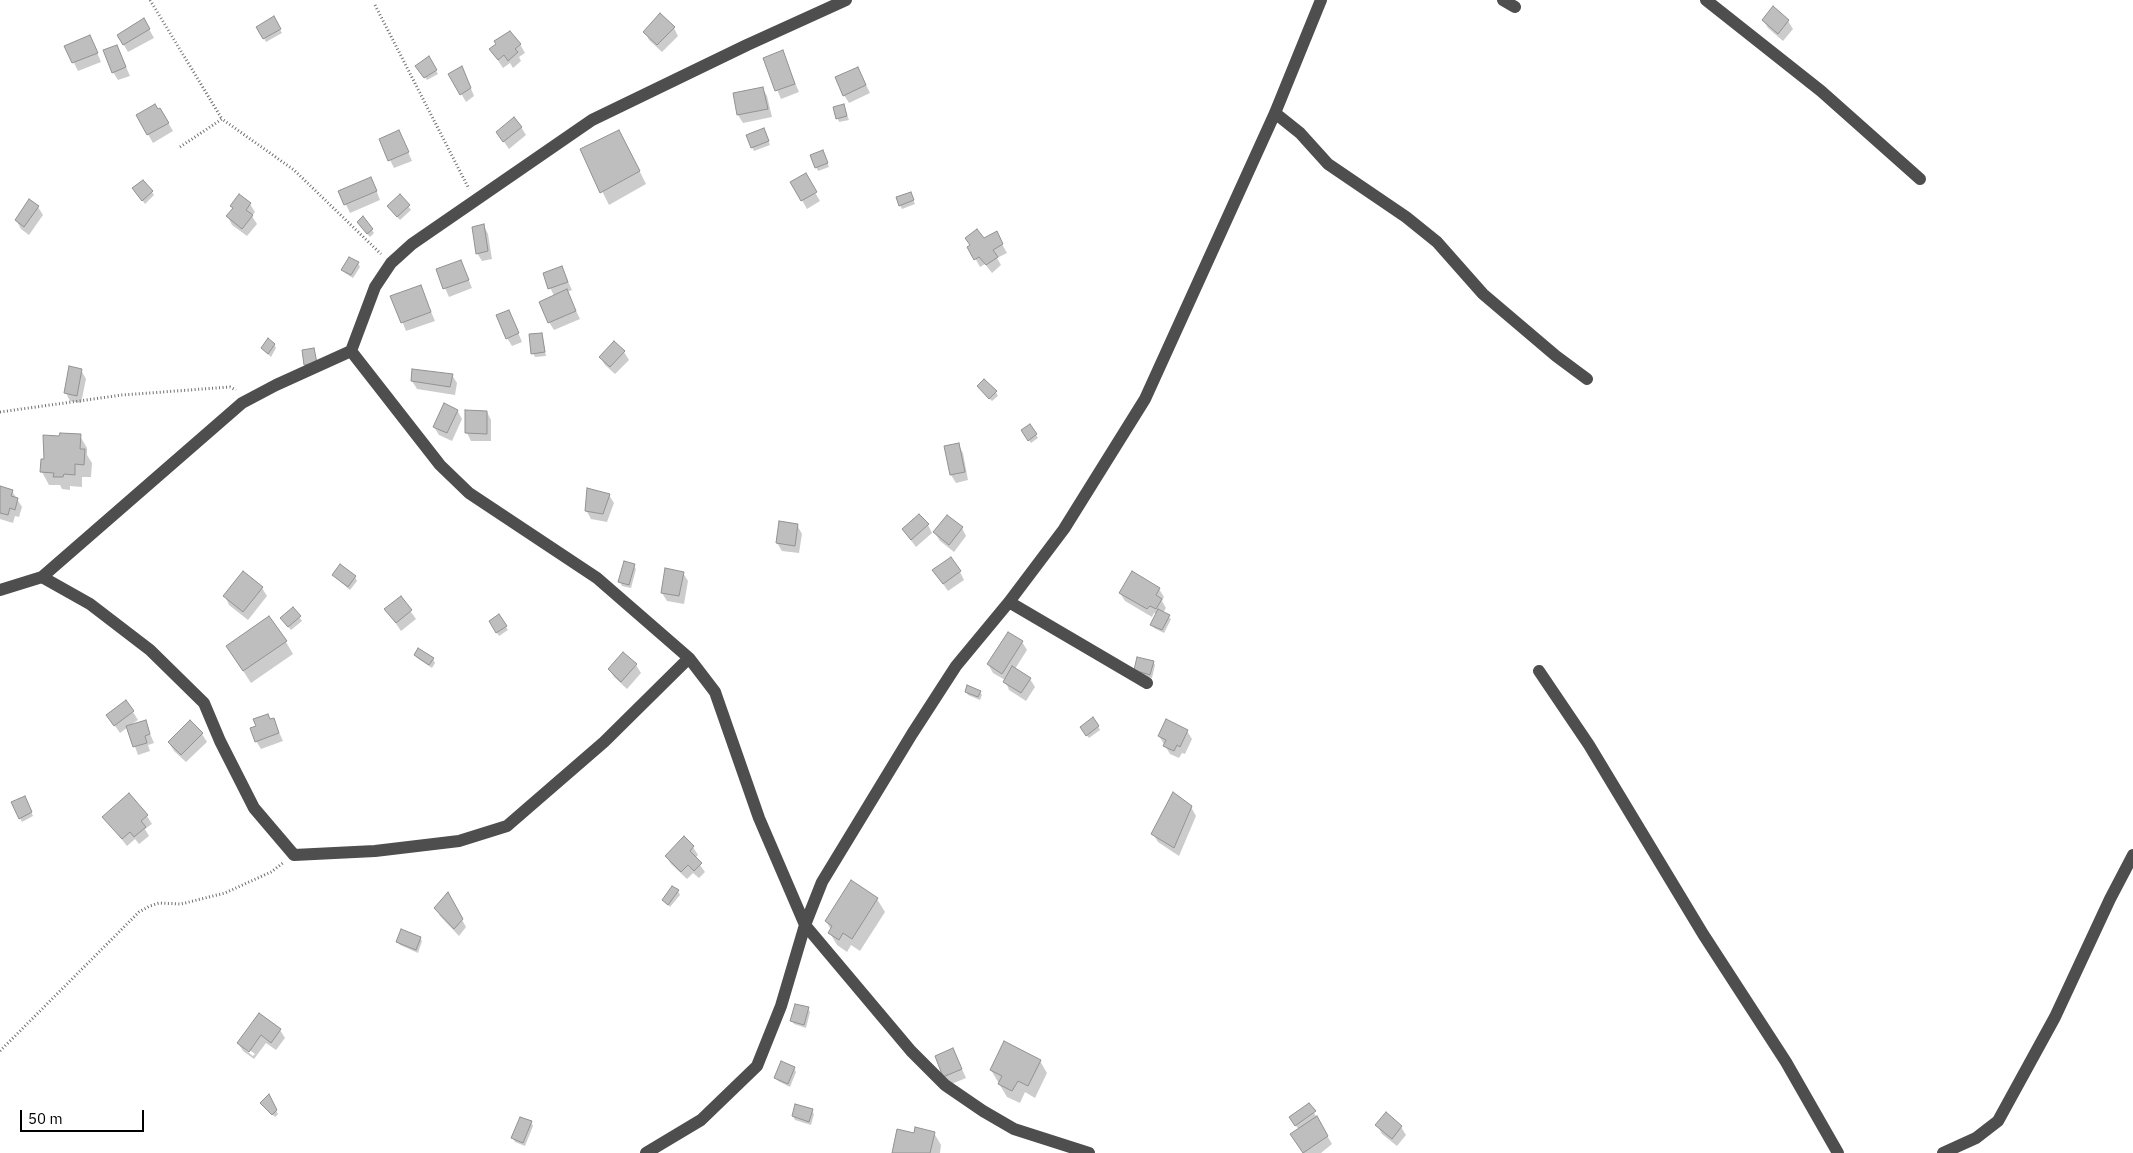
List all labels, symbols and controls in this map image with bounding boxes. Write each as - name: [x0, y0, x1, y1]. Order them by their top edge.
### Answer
- scale bar: [22, 1100, 146, 1132]
- text: 50 m: [28, 1109, 63, 1128]

